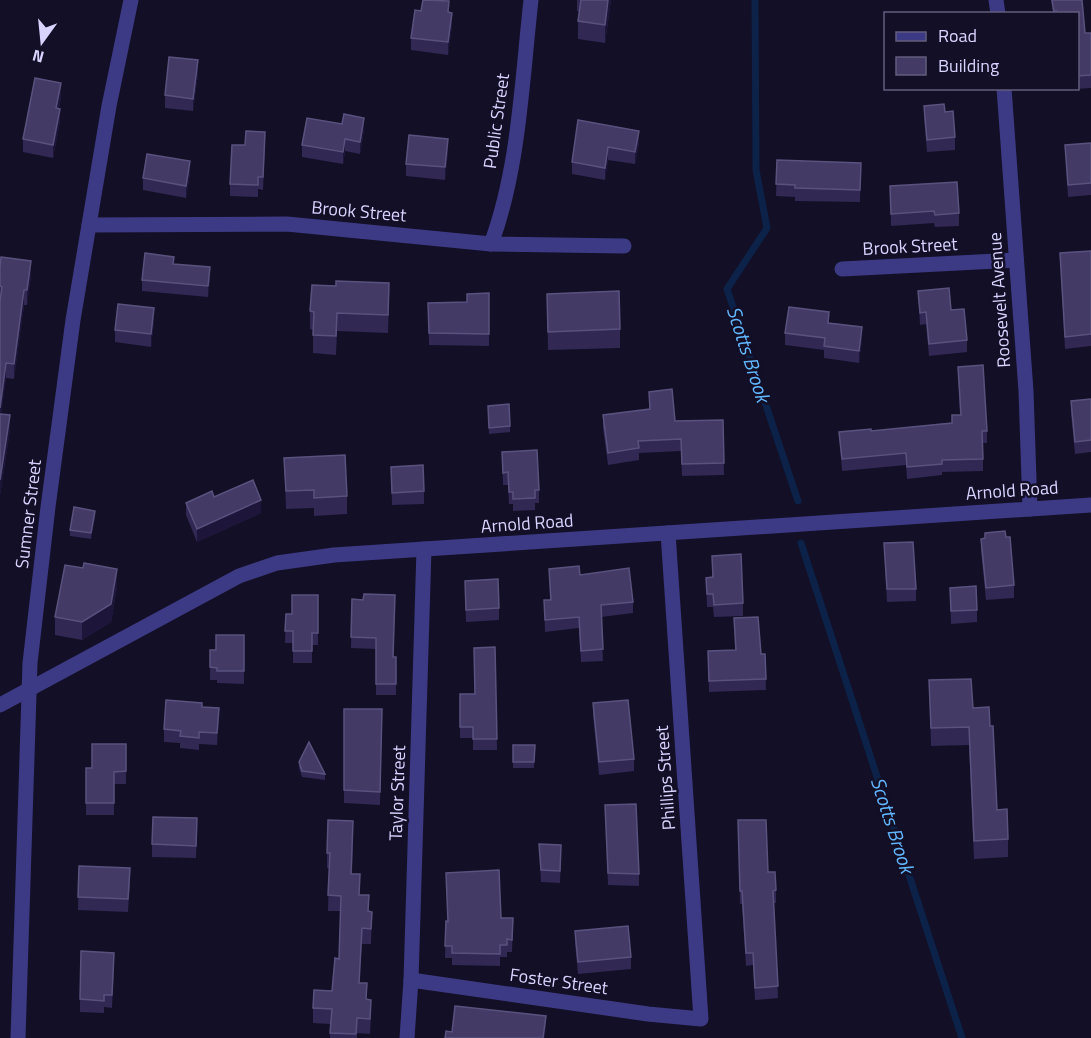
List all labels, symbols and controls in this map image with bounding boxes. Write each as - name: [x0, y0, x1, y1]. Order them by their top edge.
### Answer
- north arrow: [12, 12, 72, 72]
- legend: [884, 12, 1079, 90]
- text: Road: [938, 22, 977, 49]
- text: N: [30, 43, 47, 70]
- text: Building: [938, 52, 999, 79]
- street label: Public Street: [476, 71, 516, 170]
- street label: Brook Street: [310, 193, 408, 229]
- street label: Brook Street: [862, 230, 959, 262]
- street label: Roosevelt Avenue: [981, 231, 1017, 369]
- water label: Scotts Brook: [719, 302, 780, 408]
- street label: Sumner Street: [8, 457, 48, 570]
- street label: Arnold Road: [965, 473, 1059, 507]
- street label: Arnold Road: [480, 506, 574, 540]
- street label: Phillips Street: [648, 724, 682, 831]
- street label: Taylor Street: [382, 744, 412, 841]
- water label: Scotts Brook: [863, 773, 924, 879]
- street label: Foster Street: [508, 961, 611, 1001]

